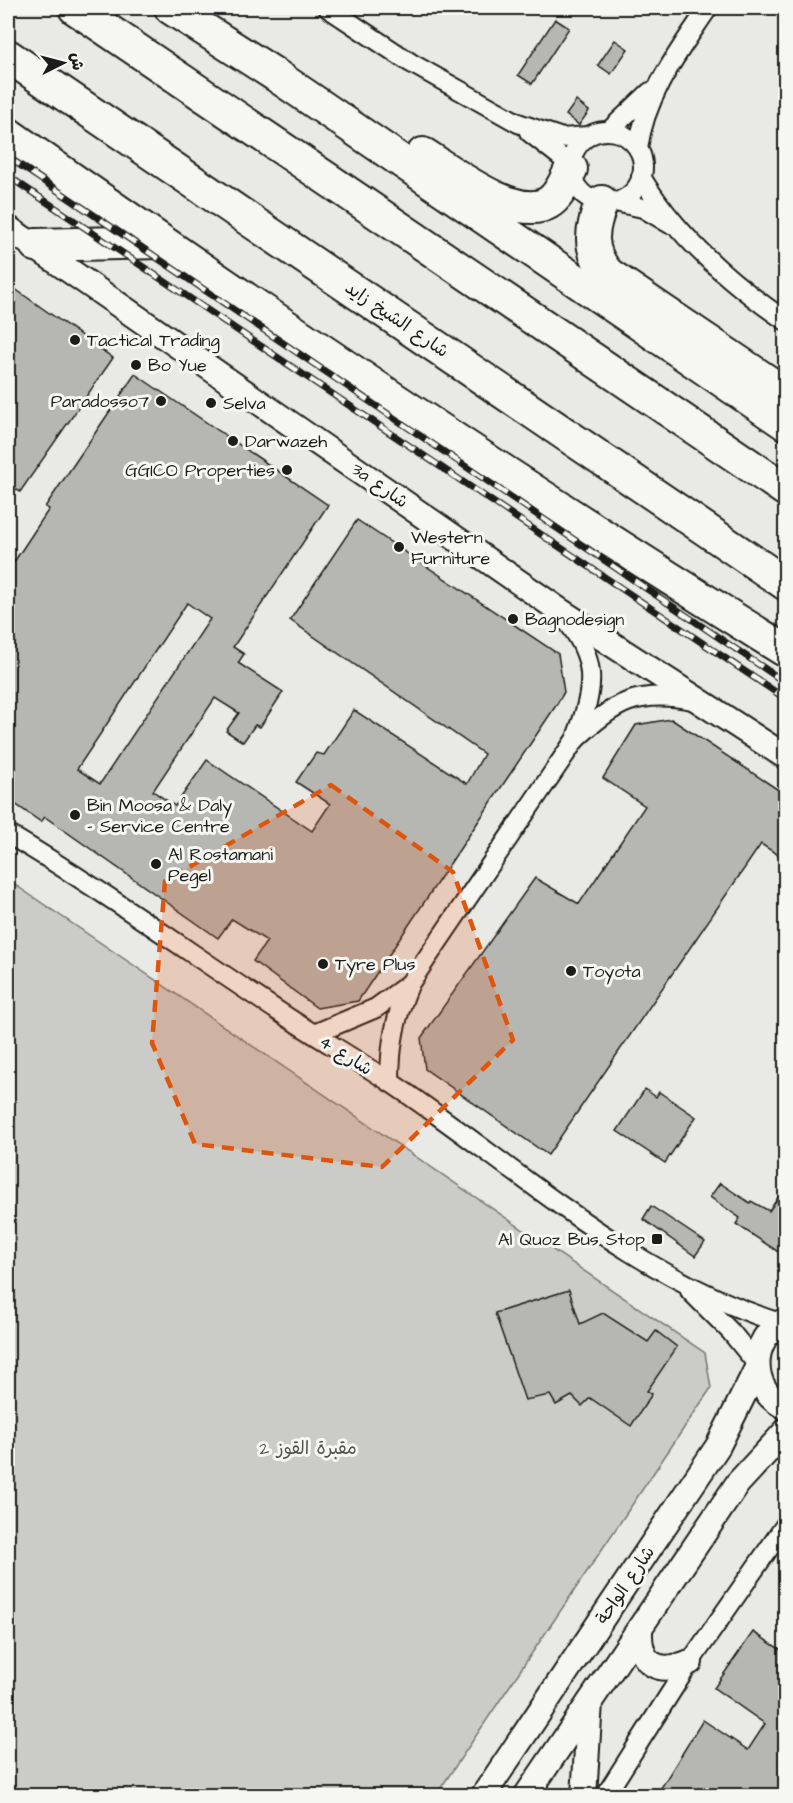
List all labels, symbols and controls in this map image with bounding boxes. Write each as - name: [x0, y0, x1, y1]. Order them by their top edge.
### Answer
- north arrow: [33, 33, 93, 93]
- text: ش: [65, 52, 89, 71]
- street label: شارع الشيخ زايد: [340, 275, 454, 363]
- place label: Tactical Trading: [87, 328, 220, 354]
- marker: Tactical Trading: [68, 333, 82, 347]
- place label: Bo Yue: [148, 353, 207, 378]
- marker: Bo Yue: [129, 358, 143, 372]
- place label: Paradosso7: [51, 389, 149, 414]
- place label: Selva: [223, 391, 266, 416]
- marker: Paradosso7: [154, 394, 168, 408]
- marker: Selva: [204, 396, 218, 410]
- place label: Darwazeh: [245, 429, 327, 454]
- marker: Darwazeh: [226, 434, 240, 448]
- street label: 3a شارع: [346, 457, 413, 514]
- place label: GGICO Properties: [125, 458, 275, 483]
- marker: GGICO Properties: [280, 463, 294, 477]
- place label: Western Furniture: [411, 525, 491, 571]
- marker: Western Furniture: [392, 540, 406, 554]
- place label: Bagnodesign: [525, 607, 624, 633]
- marker: Bagnodesign: [506, 612, 520, 626]
- place label: Bin Moosa & Daly - Service Centre: [87, 793, 232, 839]
- marker: Bin Moosa & Daly - Service Centre: [68, 808, 82, 822]
- place label: Al Rostamani Pegel: [168, 842, 273, 889]
- marker: Al Rostamani Pegel: [149, 857, 163, 871]
- place label: Tyre Plus: [335, 952, 415, 978]
- marker: Tyre Plus: [316, 957, 330, 971]
- place label: Toyota: [583, 959, 641, 985]
- marker: Toyota: [564, 964, 578, 978]
- street label: شارع 4: [314, 1029, 377, 1082]
- place label: Al Quoz Bus Stop: [498, 1227, 645, 1252]
- marker: Al Quoz Bus Stop: [650, 1232, 664, 1246]
- park label: مقبرة القوز 2: [259, 1436, 357, 1461]
- street label: شارع الواحة: [590, 1541, 661, 1629]

